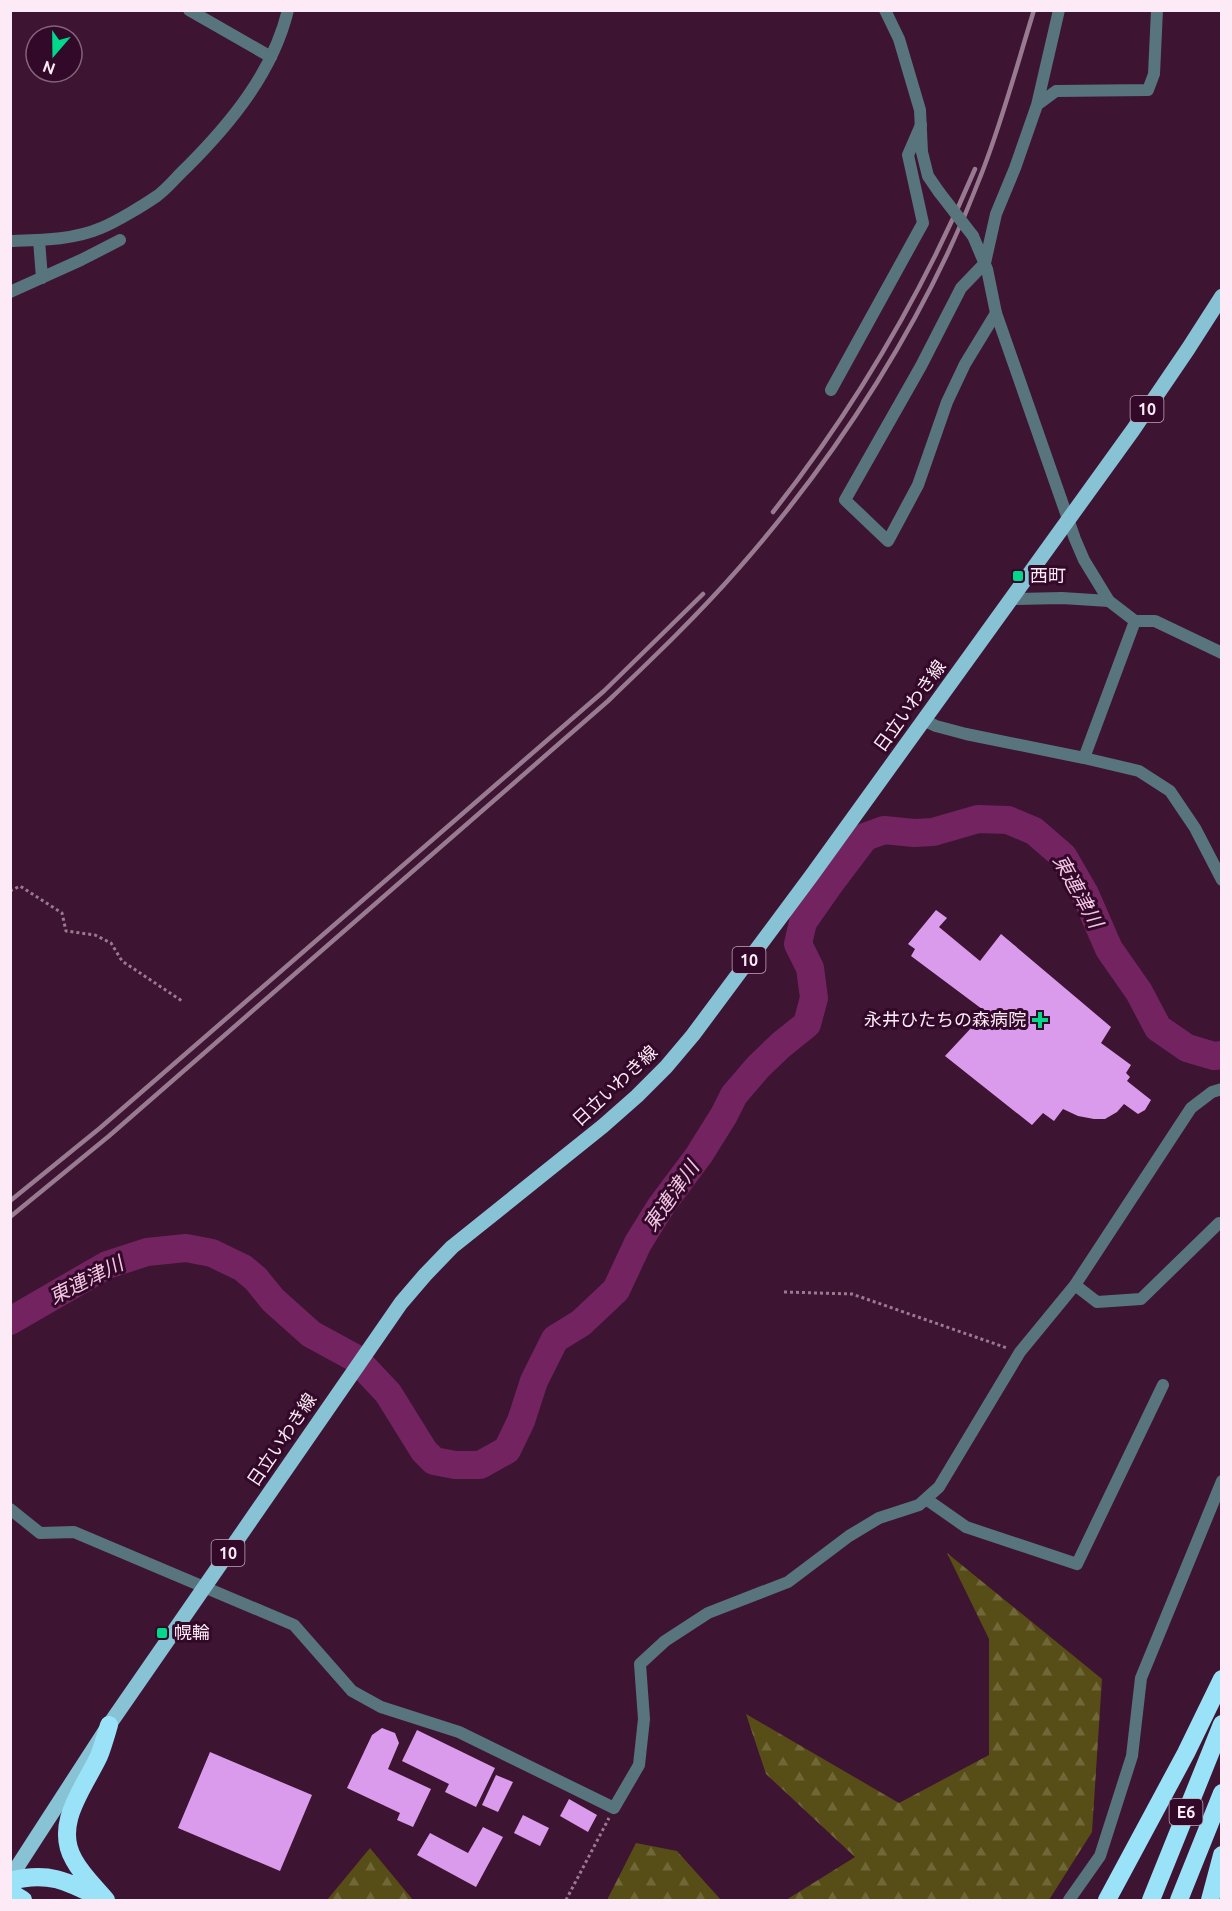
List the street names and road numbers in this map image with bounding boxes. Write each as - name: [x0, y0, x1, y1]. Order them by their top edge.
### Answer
- road number: 10: [1130, 396, 1164, 422]
- street label: 日立いわき線: [869, 656, 949, 755]
- road number: 10: [732, 947, 766, 973]
- street label: 日立いわき線: [568, 1041, 661, 1129]
- street label: 日立いわき線: [243, 1389, 320, 1490]
- road number: 10: [212, 1540, 244, 1566]
- road number: E6: [1170, 1799, 1202, 1825]

